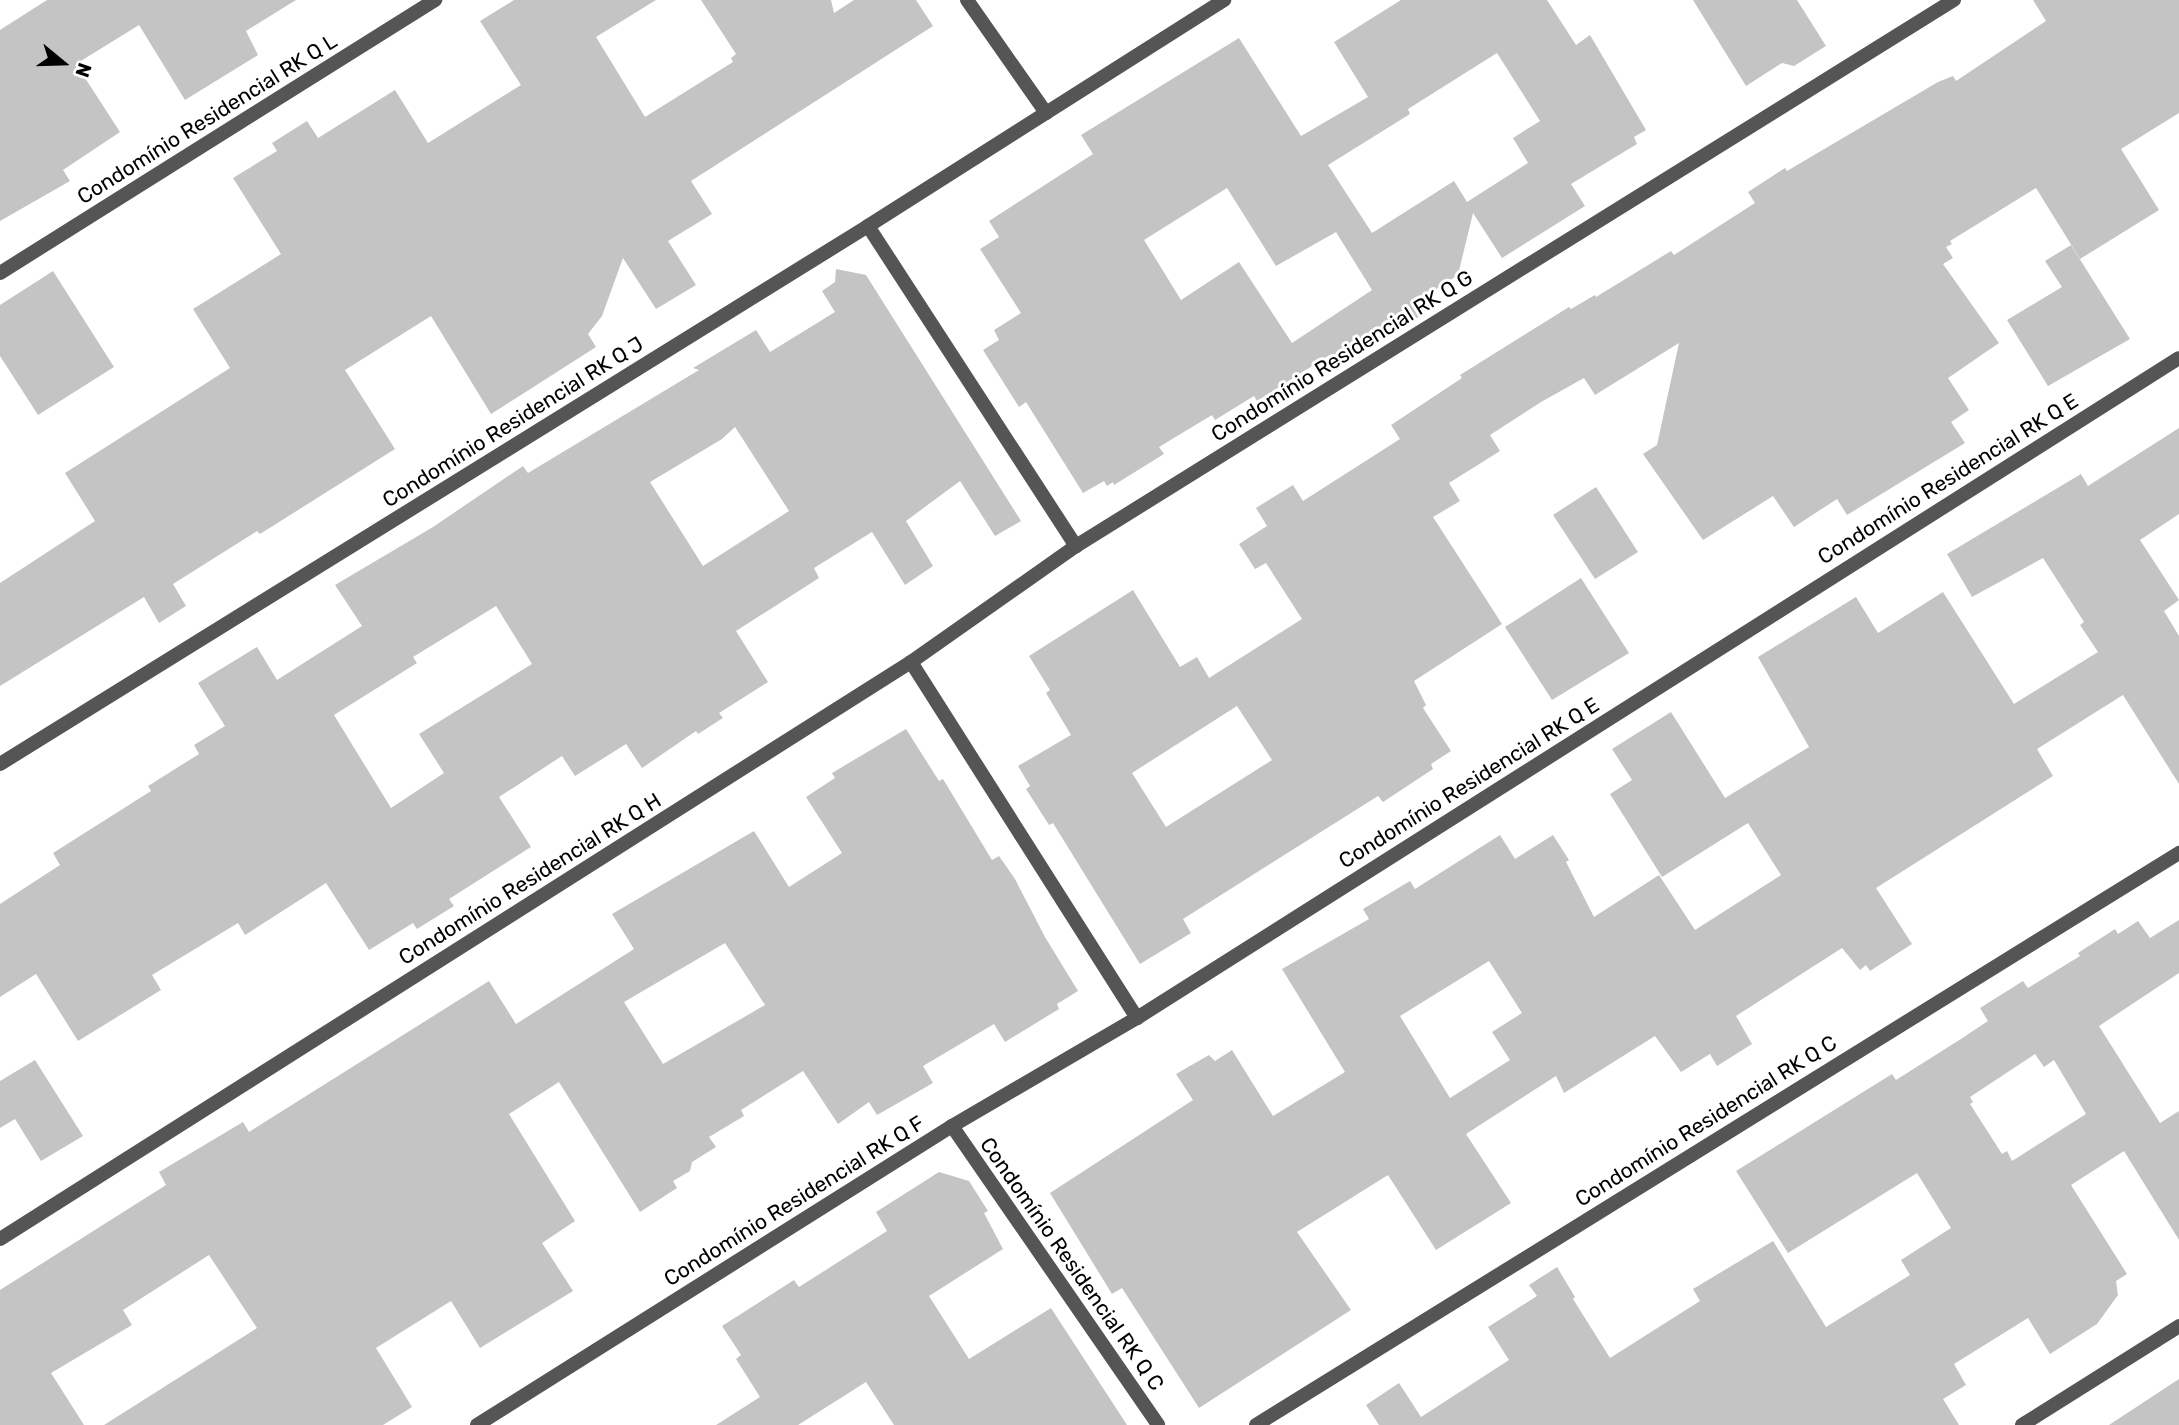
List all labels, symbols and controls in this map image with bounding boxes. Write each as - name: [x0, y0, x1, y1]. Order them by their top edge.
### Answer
- north arrow: [28, 28, 98, 98]
- street label: Condomínio Residencial RK Q L: [73, 28, 341, 210]
- text: N: [70, 60, 96, 80]
- street label: Condomínio Residencial RK Q G: [1206, 265, 1478, 447]
- street label: Condomínio Residencial RK Q J: [378, 331, 648, 513]
- street label: Condomínio Residencial RK Q E: [1813, 388, 2083, 570]
- street label: Condomínio Residencial RK Q E: [1334, 692, 1604, 874]
- street label: Condomínio Residencial RK Q H: [394, 788, 666, 970]
- street label: Condomínio Residencial RK Q C: [1571, 1030, 1841, 1212]
- street label: Condomínio Residencial RK Q F: [659, 1110, 929, 1292]
- street label: Condomínio Residencial RK Q C: [975, 1132, 1169, 1396]

